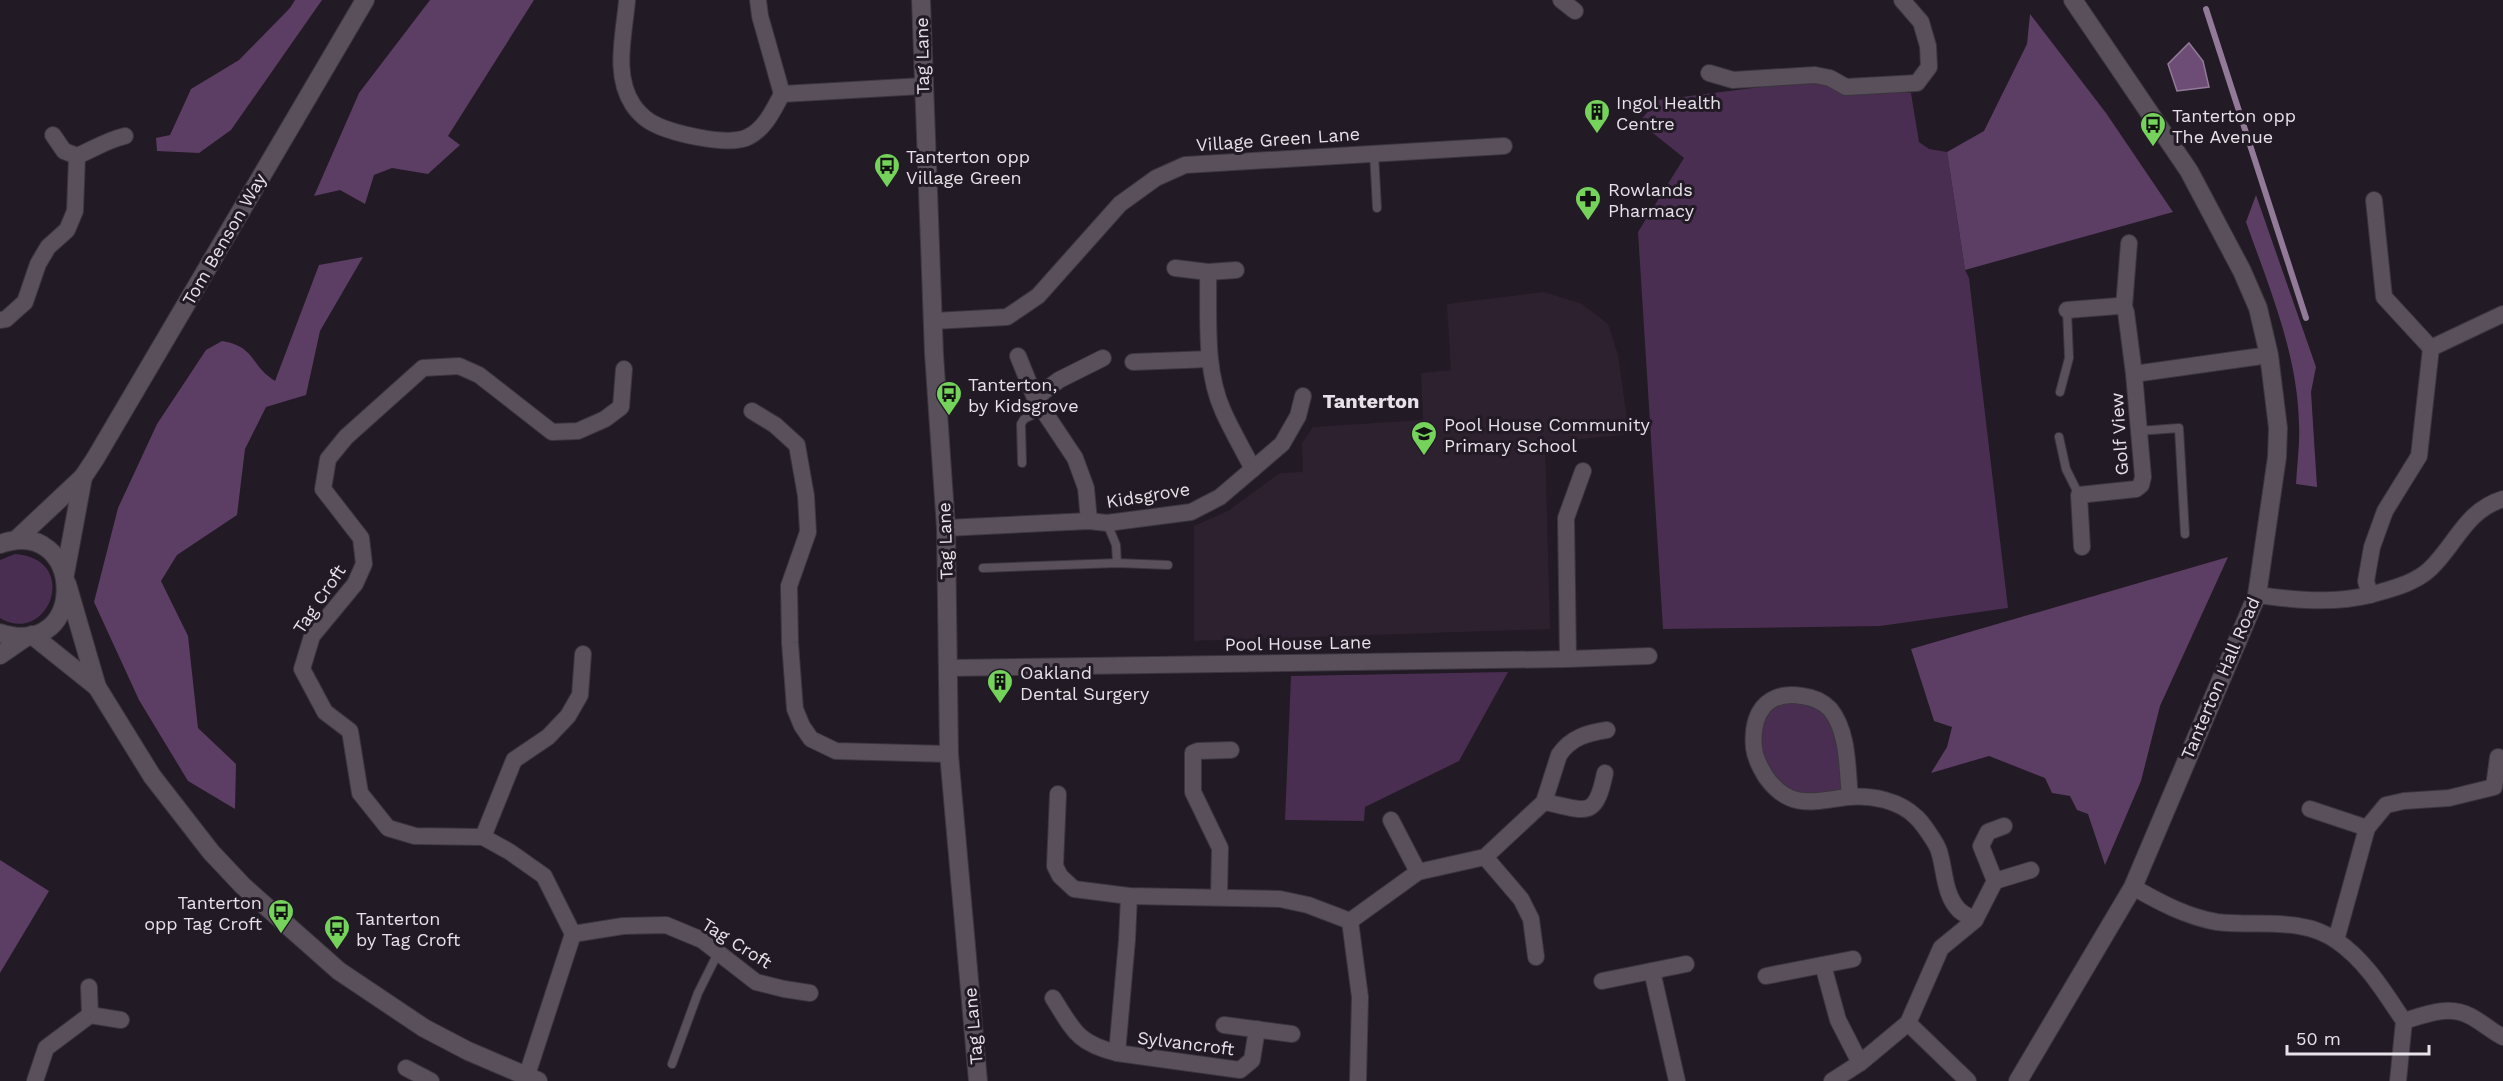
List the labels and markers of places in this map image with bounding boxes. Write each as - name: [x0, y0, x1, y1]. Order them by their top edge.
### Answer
- place label: Ingol Health Centre: [1616, 92, 1721, 134]
- building icon: Ingol Health Centre: [1582, 97, 1612, 135]
- place label: Tanterton opp The Avenue: [2172, 105, 2296, 147]
- bus stop icon: Tanterton opp The Avenue: [2138, 110, 2168, 148]
- place label: Tanterton opp Village Green: [906, 146, 1030, 188]
- bus stop icon: Tanterton opp Village Green: [872, 151, 902, 189]
- place label: Rowlands Pharmacy: [1608, 179, 1695, 221]
- pharmacy icon: Rowlands Pharmacy: [1573, 184, 1603, 222]
- place label: Tanterton, by Kidsgrove: [968, 374, 1079, 416]
- bus stop icon: Tanterton, by Kidsgrove: [934, 379, 964, 417]
- place label: Pool House Community Primary School: [1444, 414, 1650, 456]
- school or university icon: Pool House Community Primary School: [1409, 419, 1439, 457]
- place label: Oakland Dental Surgery: [1020, 662, 1150, 704]
- building icon: Oakland Dental Surgery: [985, 667, 1015, 705]
- place label: Tanterton opp Tag Croft: [144, 892, 262, 934]
- bus stop icon: Tanterton opp Tag Croft: [266, 897, 296, 935]
- place label: Tanterton by Tag Croft: [356, 908, 461, 950]
- bus stop icon: Tanterton by Tag Croft: [322, 913, 352, 951]

